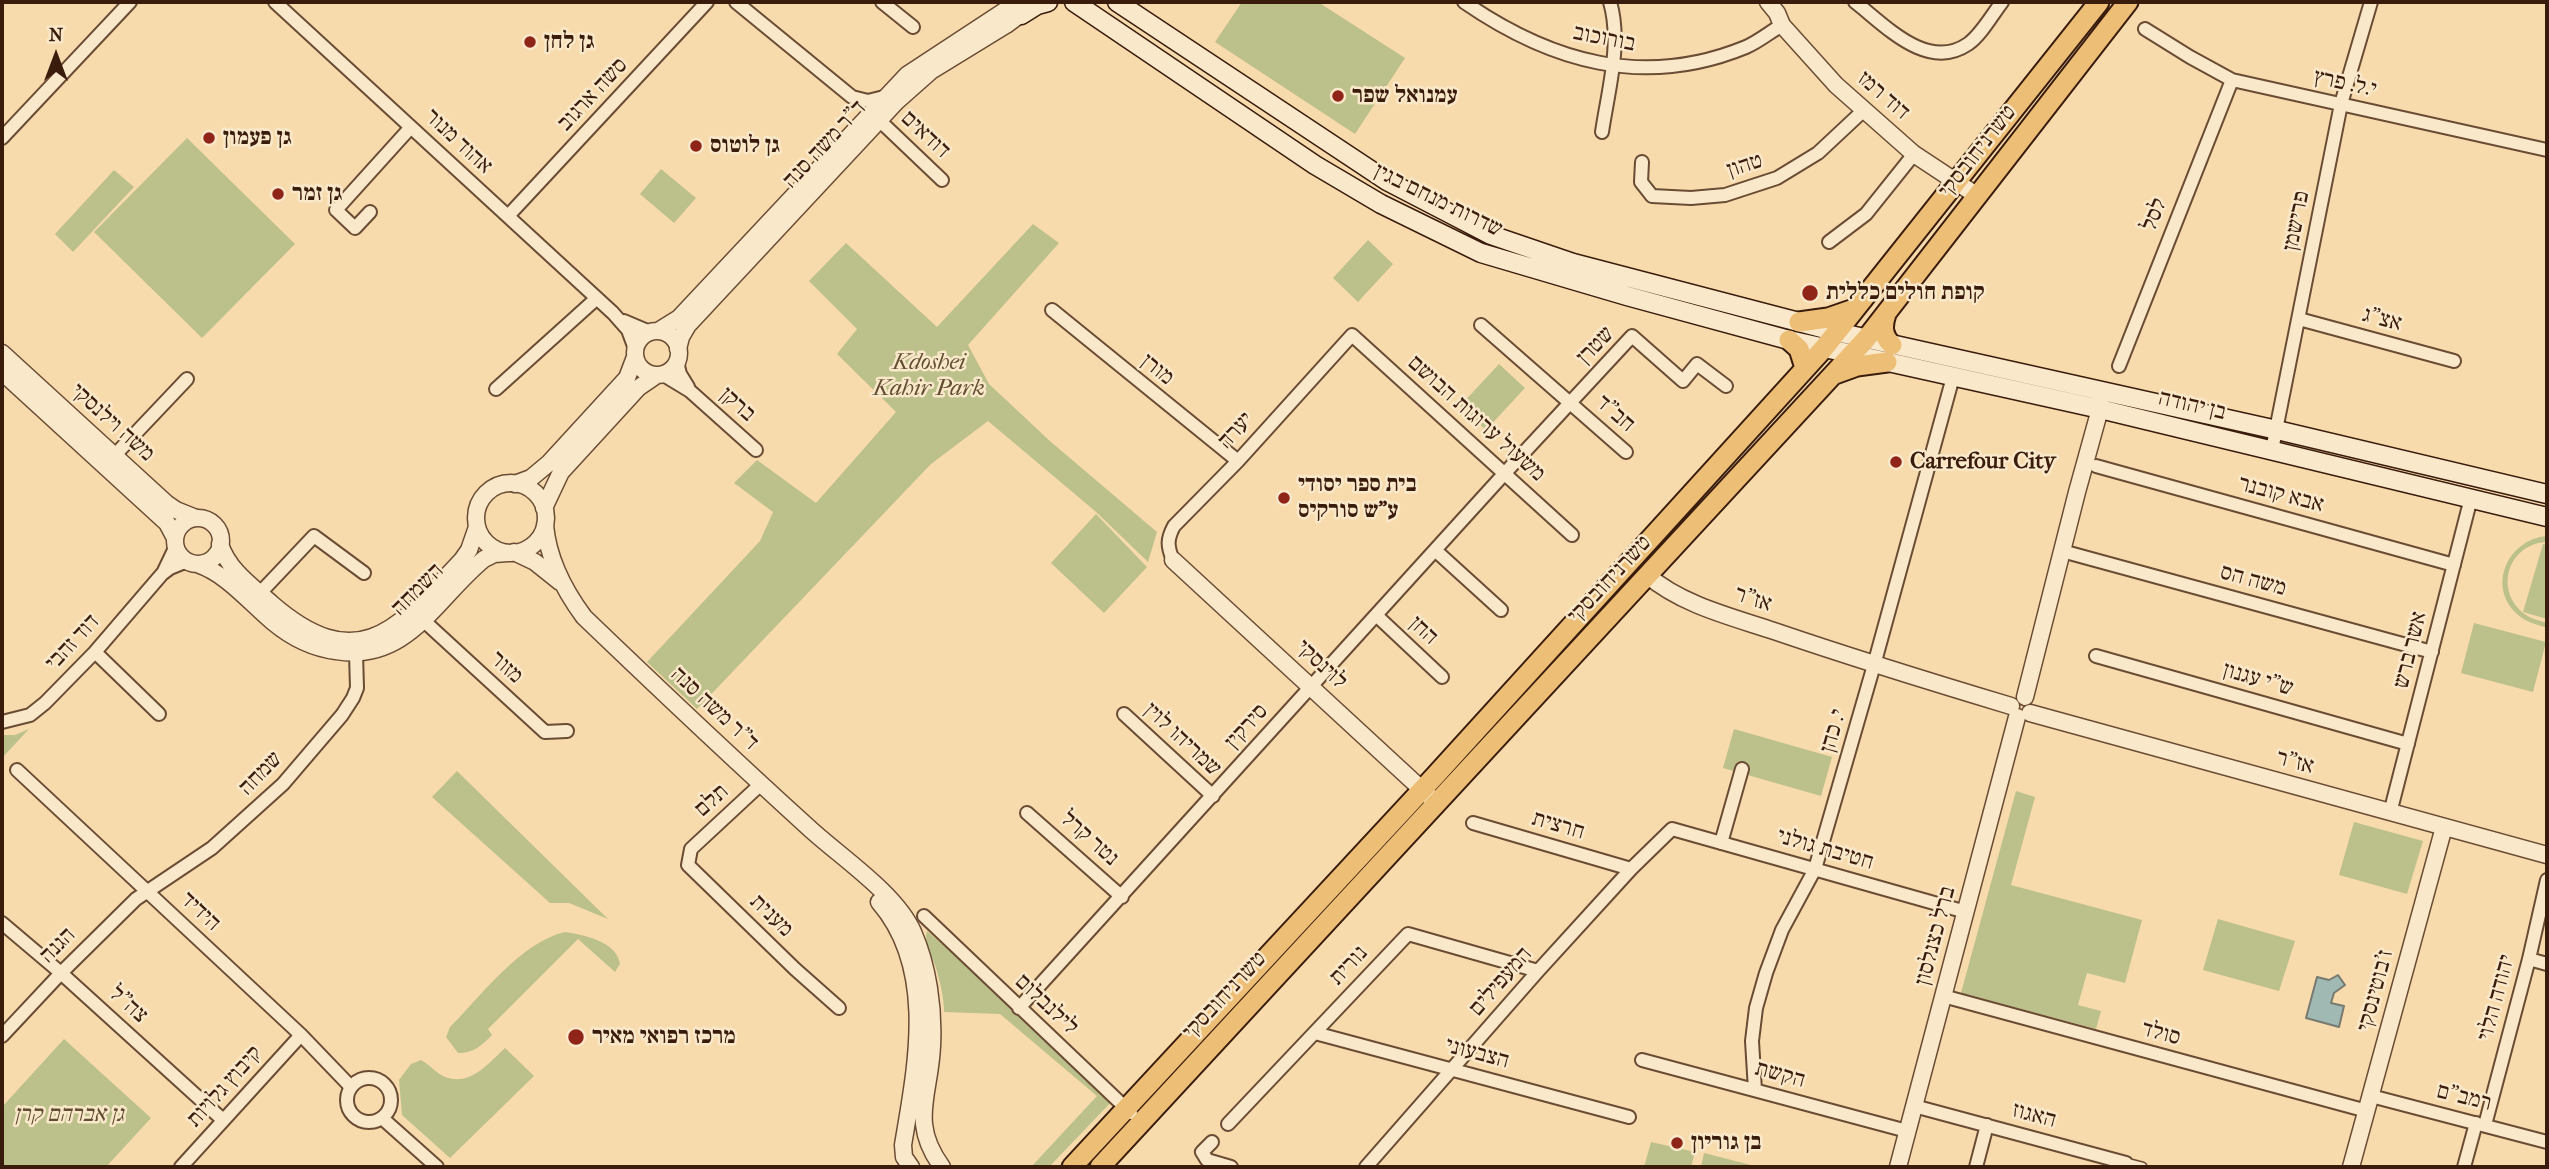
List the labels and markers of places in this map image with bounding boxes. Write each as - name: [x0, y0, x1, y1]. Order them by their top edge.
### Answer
- place label: גן לחן: [544, 28, 594, 56]
- marker: גן לחן: [522, 34, 538, 50]
- place label: עמנואל שפר: [1352, 82, 1458, 110]
- marker: עמנואל שפר: [1330, 88, 1346, 104]
- place label: גן פעמון: [223, 124, 292, 152]
- marker: גן פעמון: [201, 130, 217, 146]
- place label: גן לוטוס: [710, 132, 780, 160]
- marker: גן לוטוס: [688, 138, 704, 154]
- place label: גן זמר: [292, 180, 342, 208]
- marker: גן זמר: [270, 186, 286, 202]
- place label: קופת חולים כללית: [1826, 279, 1985, 307]
- marker: קופת חולים כללית: [1800, 283, 1820, 303]
- place label: Carrefour City: [1910, 448, 2056, 476]
- marker: Carrefour City: [1888, 454, 1904, 470]
- place label: בית ספר יסודי ע"ש סורקיס: [1298, 471, 1417, 525]
- marker: בית ספר יסודי ע"ש סורקיס: [1276, 490, 1292, 506]
- place label: מרכז רפואי מאיר: [592, 1023, 736, 1051]
- marker: מרכז רפואי מאיר: [566, 1027, 586, 1047]
- place label: בן גוריון: [1691, 1129, 1761, 1157]
- marker: בן גוריון: [1669, 1135, 1685, 1151]

